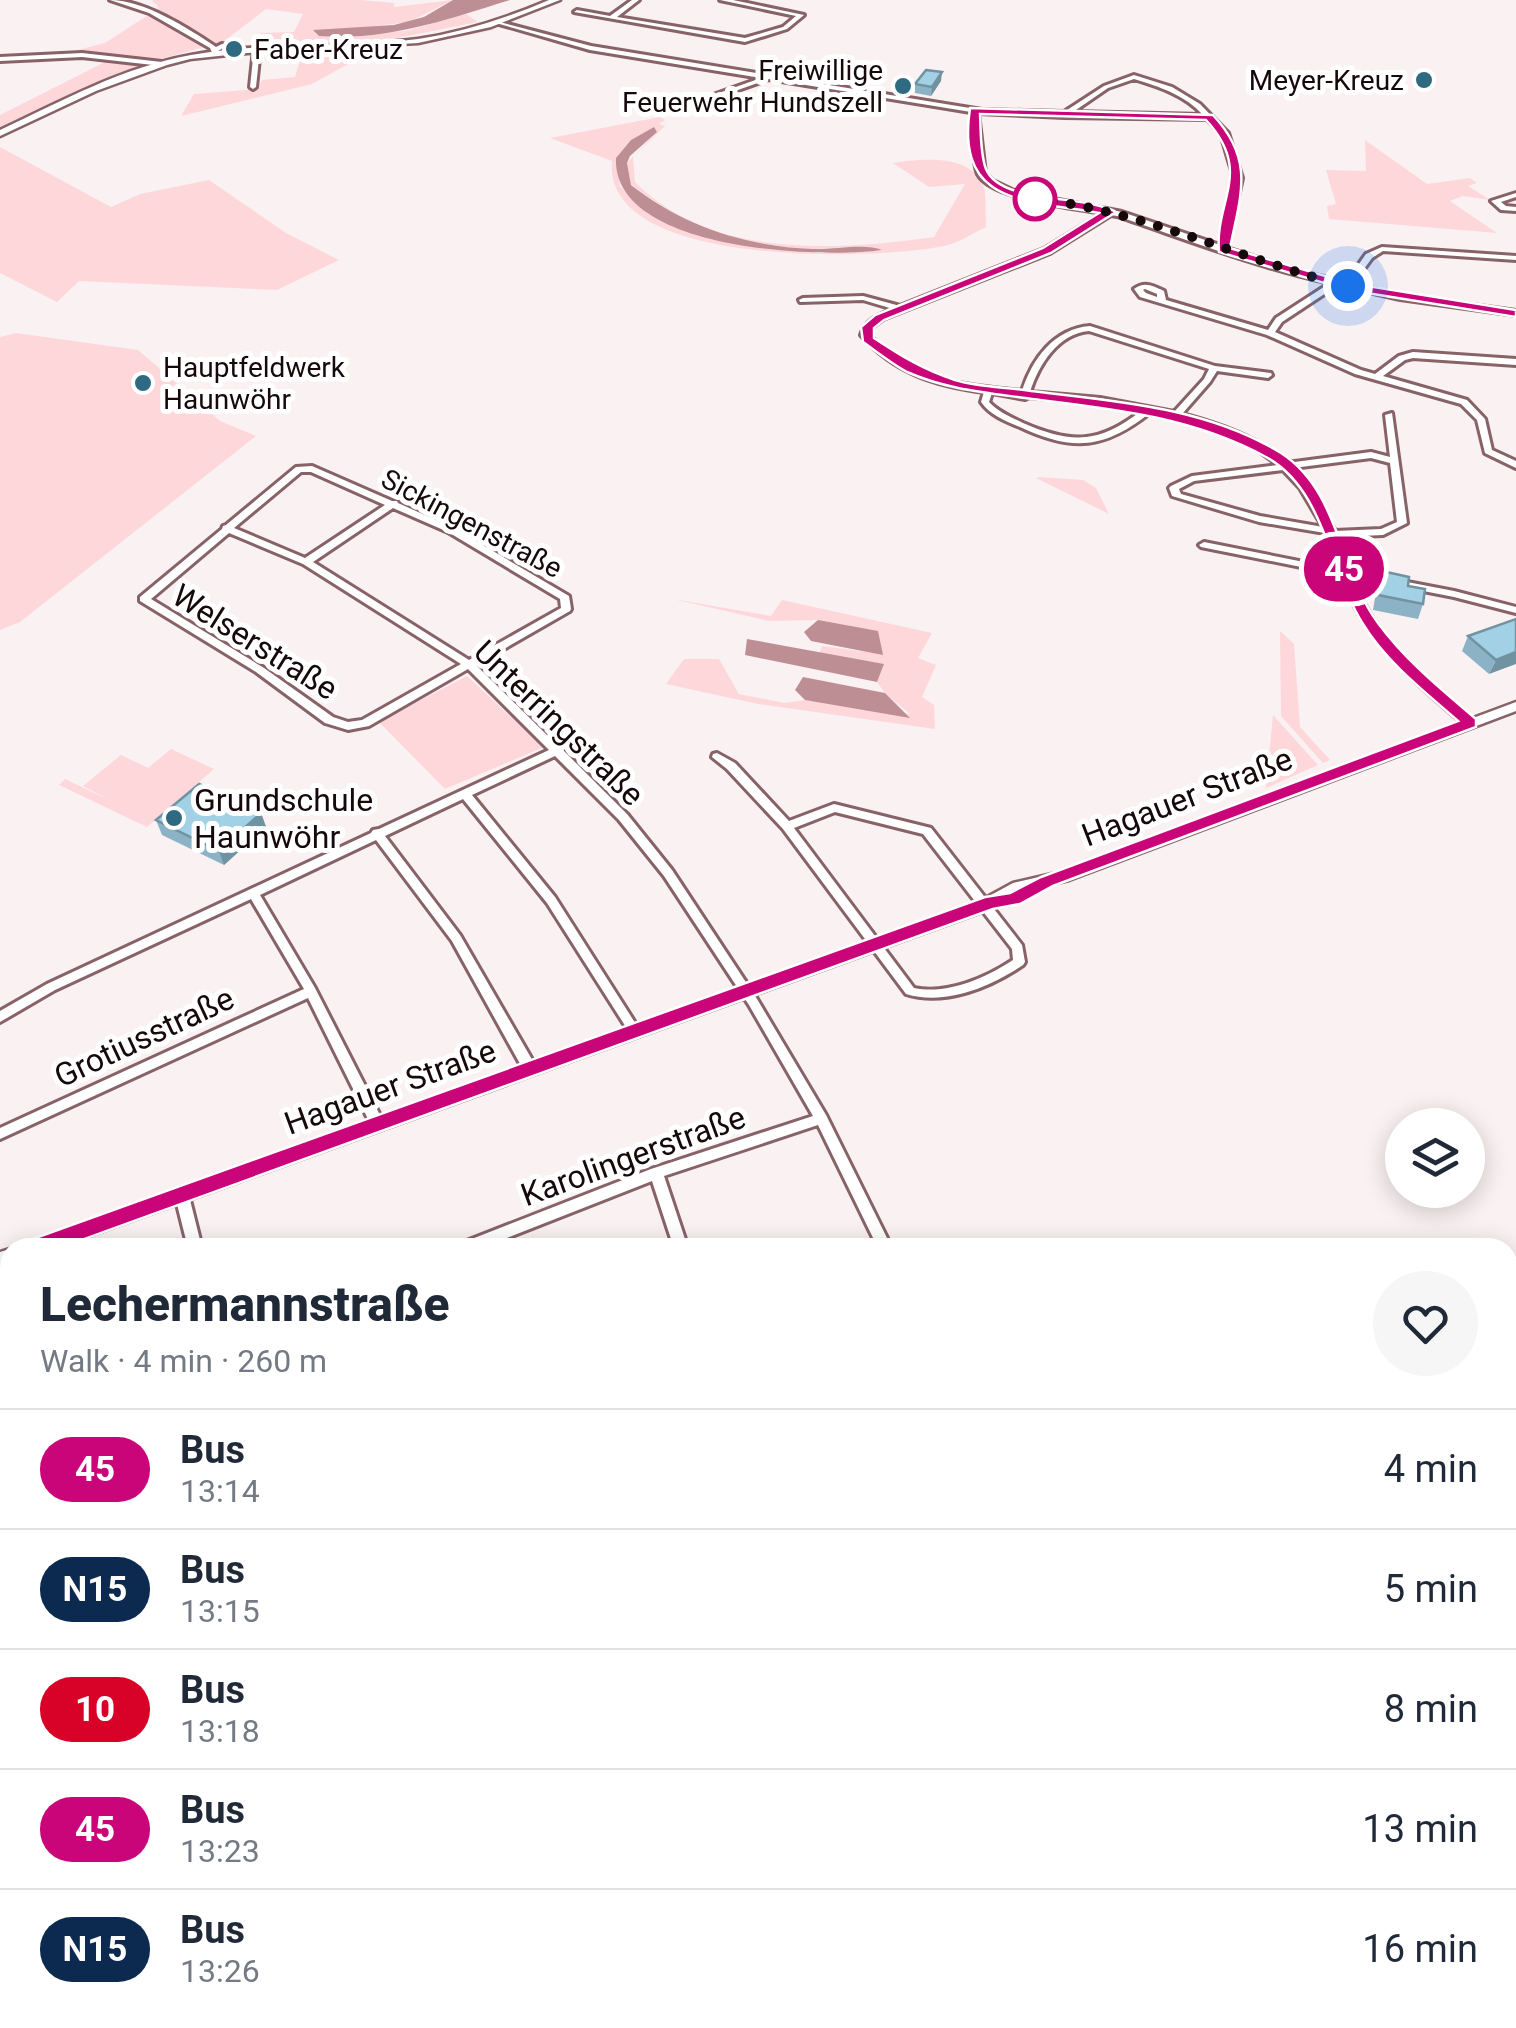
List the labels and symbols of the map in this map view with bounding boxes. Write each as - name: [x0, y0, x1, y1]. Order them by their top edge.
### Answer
- place label: Faber-Kreuz: [254, 33, 403, 66]
- marker: Faber-Kreuz: [223, 38, 245, 60]
- place label: Freiwillige Feuerwehr Hundszell: [622, 54, 883, 119]
- place label: Meyer-Kreuz: [1249, 64, 1404, 97]
- marker: Meyer-Kreuz: [1413, 69, 1435, 91]
- marker: Freiwillige Feuerwehr Hundszell: [892, 75, 914, 97]
- unlabelled marker: [1014, 178, 1056, 220]
- your location: [1323, 261, 1373, 311]
- place label: Hauptfeldwerk Haunwöhr: [163, 351, 346, 416]
- marker: Hauptfeldwerk Haunwöhr: [132, 372, 154, 394]
- street label: Sickingenstraße: [376, 462, 568, 585]
- line badge: 45: [1299, 536, 1389, 602]
- street label: Welserstraße: [165, 576, 345, 708]
- street label: Unterringstraße: [466, 632, 652, 814]
- street label: Hagauer Straße: [1077, 739, 1297, 855]
- place label: Grundschule Haunwöhr: [194, 781, 373, 856]
- marker: Grundschule Haunwöhr: [163, 807, 185, 829]
- street label: Grotiusstraße: [48, 979, 240, 1095]
- street label: Hagauer Straße: [279, 1031, 501, 1143]
- street label: Karolingerstraße: [516, 1098, 750, 1214]

